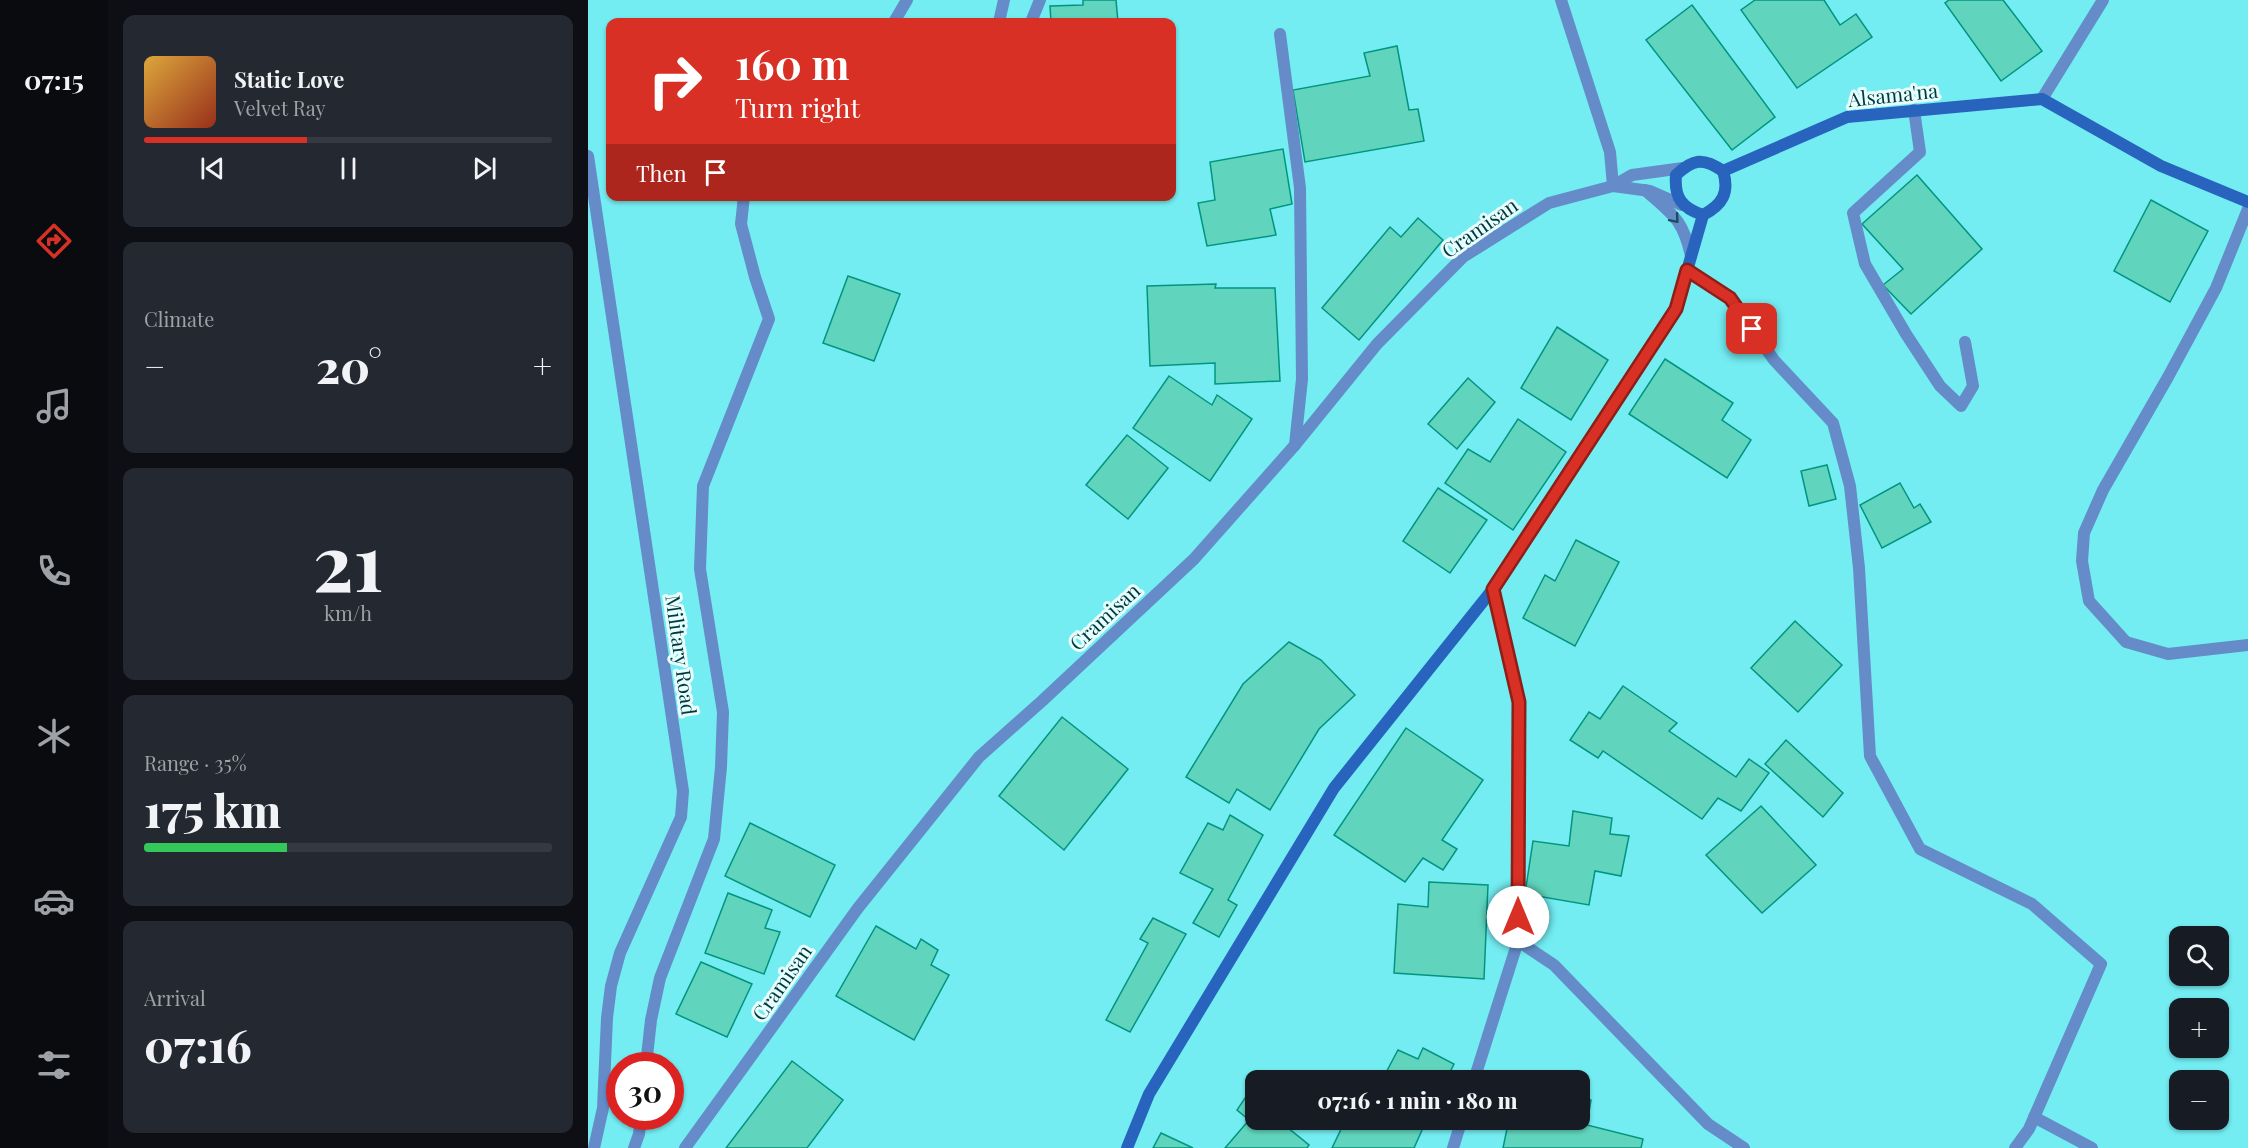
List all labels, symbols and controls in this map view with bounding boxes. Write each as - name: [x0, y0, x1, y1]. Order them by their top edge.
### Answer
- text: 160 m: [735, 35, 850, 91]
- icon: right: [636, 42, 714, 120]
- text: 07:15: [24, 61, 84, 97]
- text: Static Love: [234, 64, 344, 94]
- street label: Alsama'na: [1846, 76, 1939, 112]
- text: Turn right: [735, 89, 860, 125]
- text: Velvet Ray: [234, 94, 326, 121]
- icon: previous: [196, 152, 229, 185]
- icon: pause: [332, 152, 365, 185]
- icon: next: [468, 152, 501, 185]
- icon: arrive: [699, 156, 732, 189]
- text: Then: [636, 158, 687, 188]
- street label: Cramisan: [1436, 191, 1522, 263]
- one-way arrow: [1668, 212, 1679, 223]
- icon: directions: [33, 220, 75, 262]
- pin: [1726, 303, 1777, 354]
- text: Climate: [144, 305, 214, 332]
- icon: arrive: [1735, 312, 1768, 345]
- text: 20°: [316, 335, 382, 395]
- text: −: [144, 343, 165, 387]
- text: +: [533, 343, 552, 387]
- icon: music: [33, 385, 75, 427]
- text: 21: [313, 508, 383, 612]
- icon: phone: [33, 550, 75, 592]
- street label: Cramisan: [1063, 576, 1145, 656]
- street label: Military Road: [660, 593, 704, 717]
- text: km/h: [324, 599, 372, 626]
- icon: climate: [33, 715, 75, 757]
- text: Range · 35%: [144, 749, 247, 776]
- text: 175 km: [144, 779, 281, 839]
- icon: car: [33, 880, 75, 922]
- position arrow: [1486, 885, 1550, 949]
- map controls: [2169, 926, 2229, 1130]
- button: search: [2169, 926, 2229, 986]
- street label: Cramisan: [745, 939, 817, 1025]
- text: Arrival: [144, 984, 206, 1011]
- button: +: [2169, 998, 2229, 1058]
- text: 07:16: [144, 1014, 252, 1074]
- icon: filters: [33, 1044, 75, 1086]
- speed limit sign: 30: [606, 1052, 684, 1130]
- button: −: [2169, 1070, 2229, 1130]
- text: 07:16 · 1 min · 180 m: [1317, 1085, 1518, 1115]

